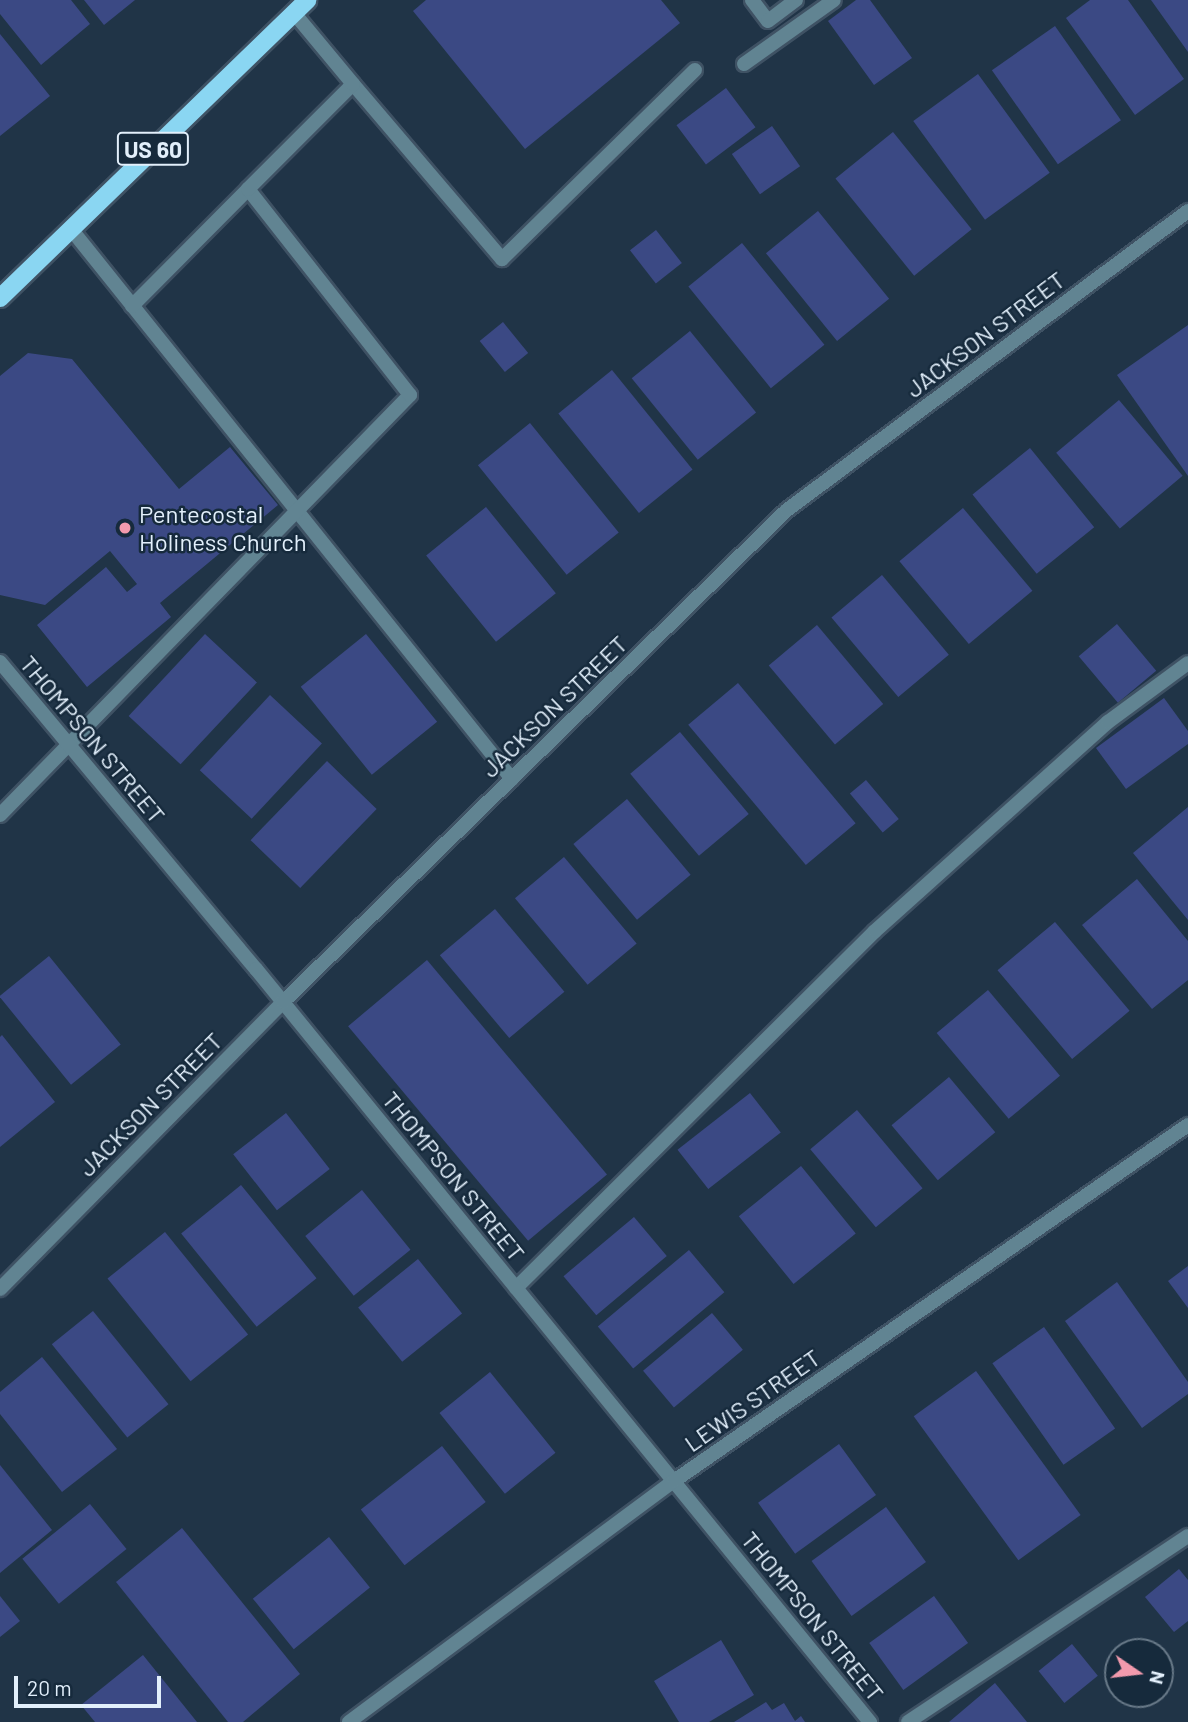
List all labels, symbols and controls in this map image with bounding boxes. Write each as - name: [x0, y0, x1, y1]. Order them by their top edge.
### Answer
- road number: US 60: [116, 130, 190, 168]
- street label: JACKSON STREET: [900, 265, 1070, 403]
- place label: Pentecostal Holiness Church: [139, 500, 307, 556]
- marker: Pentecostal Holiness Church: [117, 520, 133, 536]
- street label: JACKSON STREET: [475, 629, 633, 783]
- street label: THOMPSON STREET: [14, 649, 172, 829]
- street label: JACKSON STREET: [72, 1026, 228, 1182]
- street label: THOMPSON STREET: [377, 1085, 531, 1267]
- street label: LEWIS STREET: [679, 1343, 825, 1457]
- street label: THOMPSON STREET: [736, 1525, 890, 1707]
- north arrow: [1104, 1638, 1174, 1708]
- scale bar: [18, 1662, 164, 1706]
- text: N: [1145, 1669, 1171, 1687]
- text: 20 m: [27, 1675, 72, 1700]

